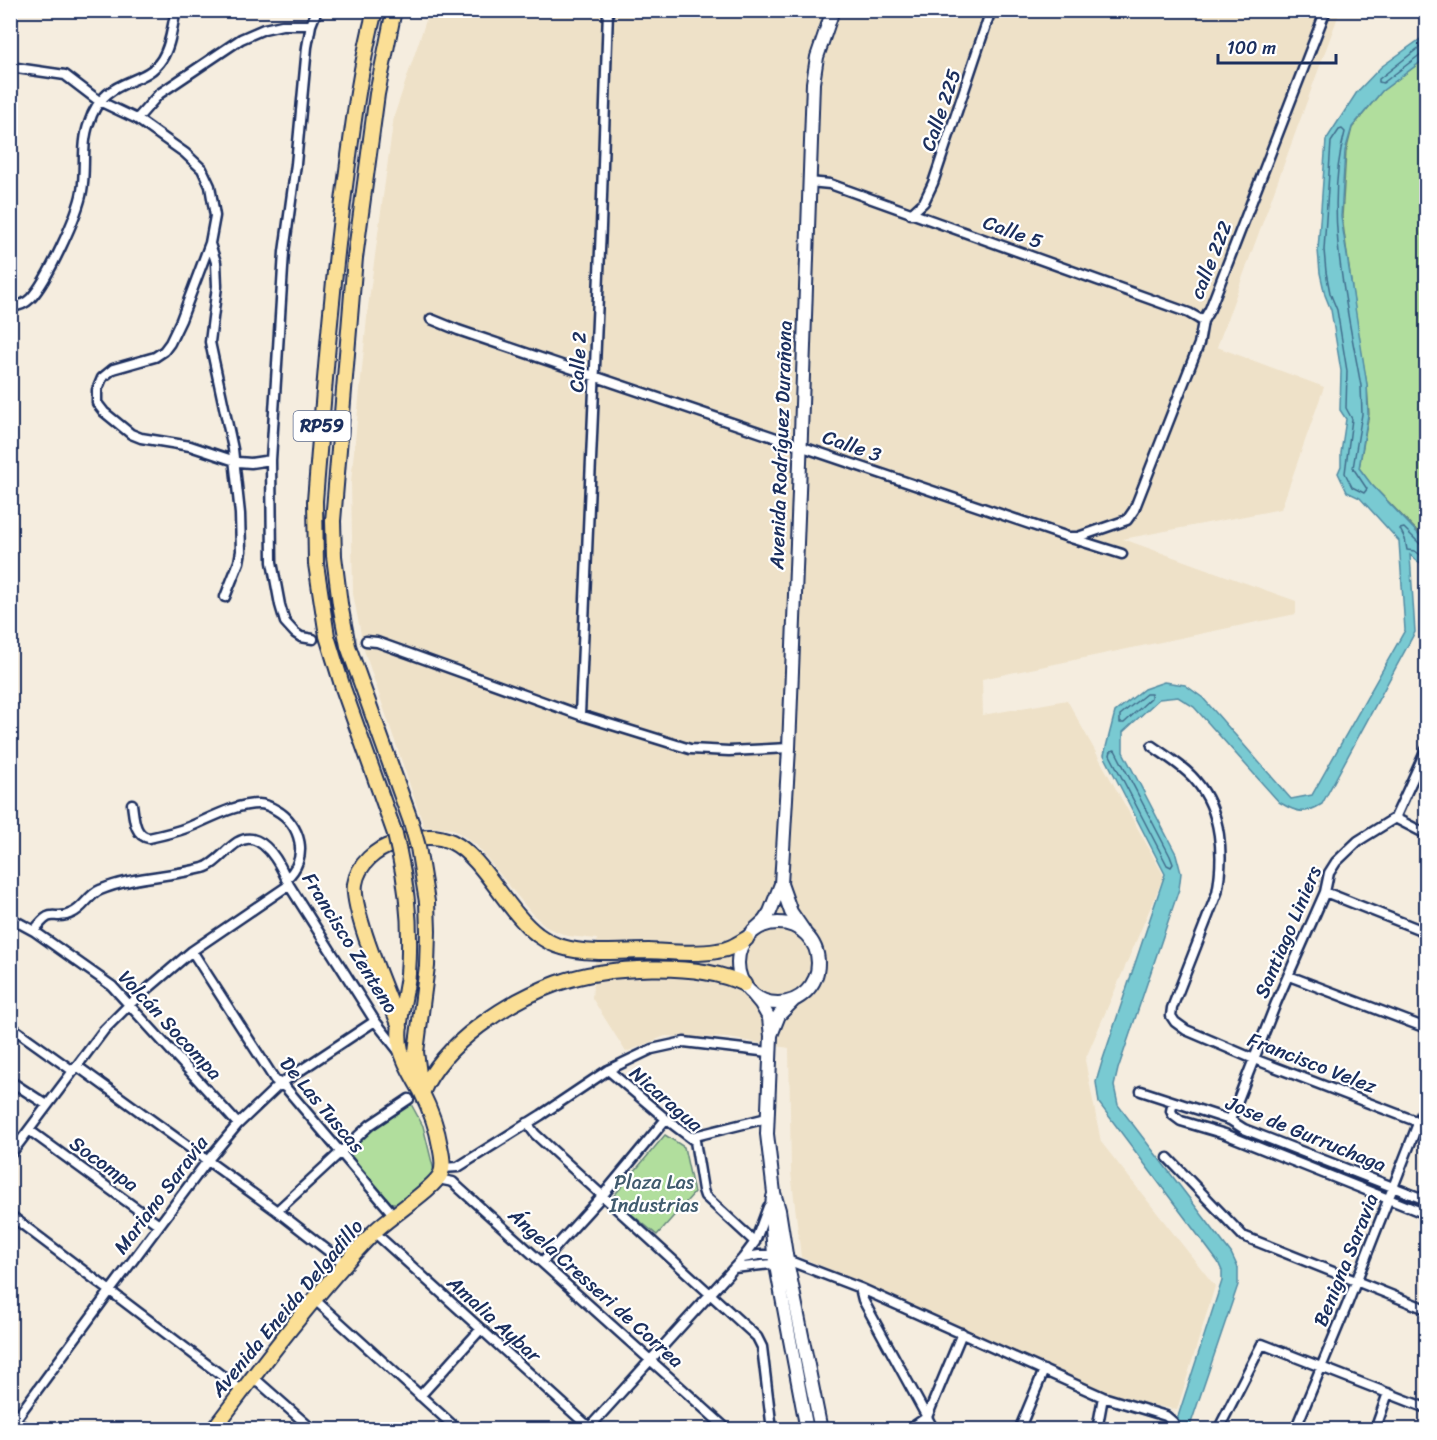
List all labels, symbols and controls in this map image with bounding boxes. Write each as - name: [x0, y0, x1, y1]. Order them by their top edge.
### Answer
- scale bar: [1218, 27, 1336, 65]
- text: 100 m: [1227, 32, 1276, 64]
- street label: Calle 225: [911, 64, 971, 156]
- street label: Calle 5: [978, 205, 1048, 259]
- street label: calle 222: [1180, 215, 1243, 304]
- street label: Avenida Rodríguez Durañona: [759, 320, 803, 571]
- street label: Calle 2: [559, 330, 597, 393]
- road number: RP59: [294, 411, 350, 441]
- street label: Calle 3: [818, 420, 886, 472]
- street label: Santiago Liniers: [1244, 860, 1332, 1004]
- street label: Francisco Zenteno: [292, 865, 408, 1021]
- street label: Volcán Socompa: [109, 962, 231, 1088]
- street label: Francisco Velez: [1242, 1022, 1382, 1104]
- street label: De Las Tuscas: [271, 1048, 374, 1162]
- street label: Nicaragua: [621, 1057, 712, 1142]
- street label: Jose de Gurruchaga: [1219, 1085, 1392, 1182]
- street label: Socompa: [62, 1127, 146, 1201]
- street label: Mariano Saravia: [104, 1127, 218, 1262]
- park label: Plaza Las Industrias: [609, 1165, 699, 1223]
- street label: Benigna Saravia: [1303, 1188, 1389, 1332]
- street label: Ángela Cresseri de Correa: [499, 1198, 692, 1377]
- street label: Avenida Eneida Delgadillo: [201, 1211, 372, 1406]
- street label: Amalia Aybar: [438, 1266, 551, 1373]

